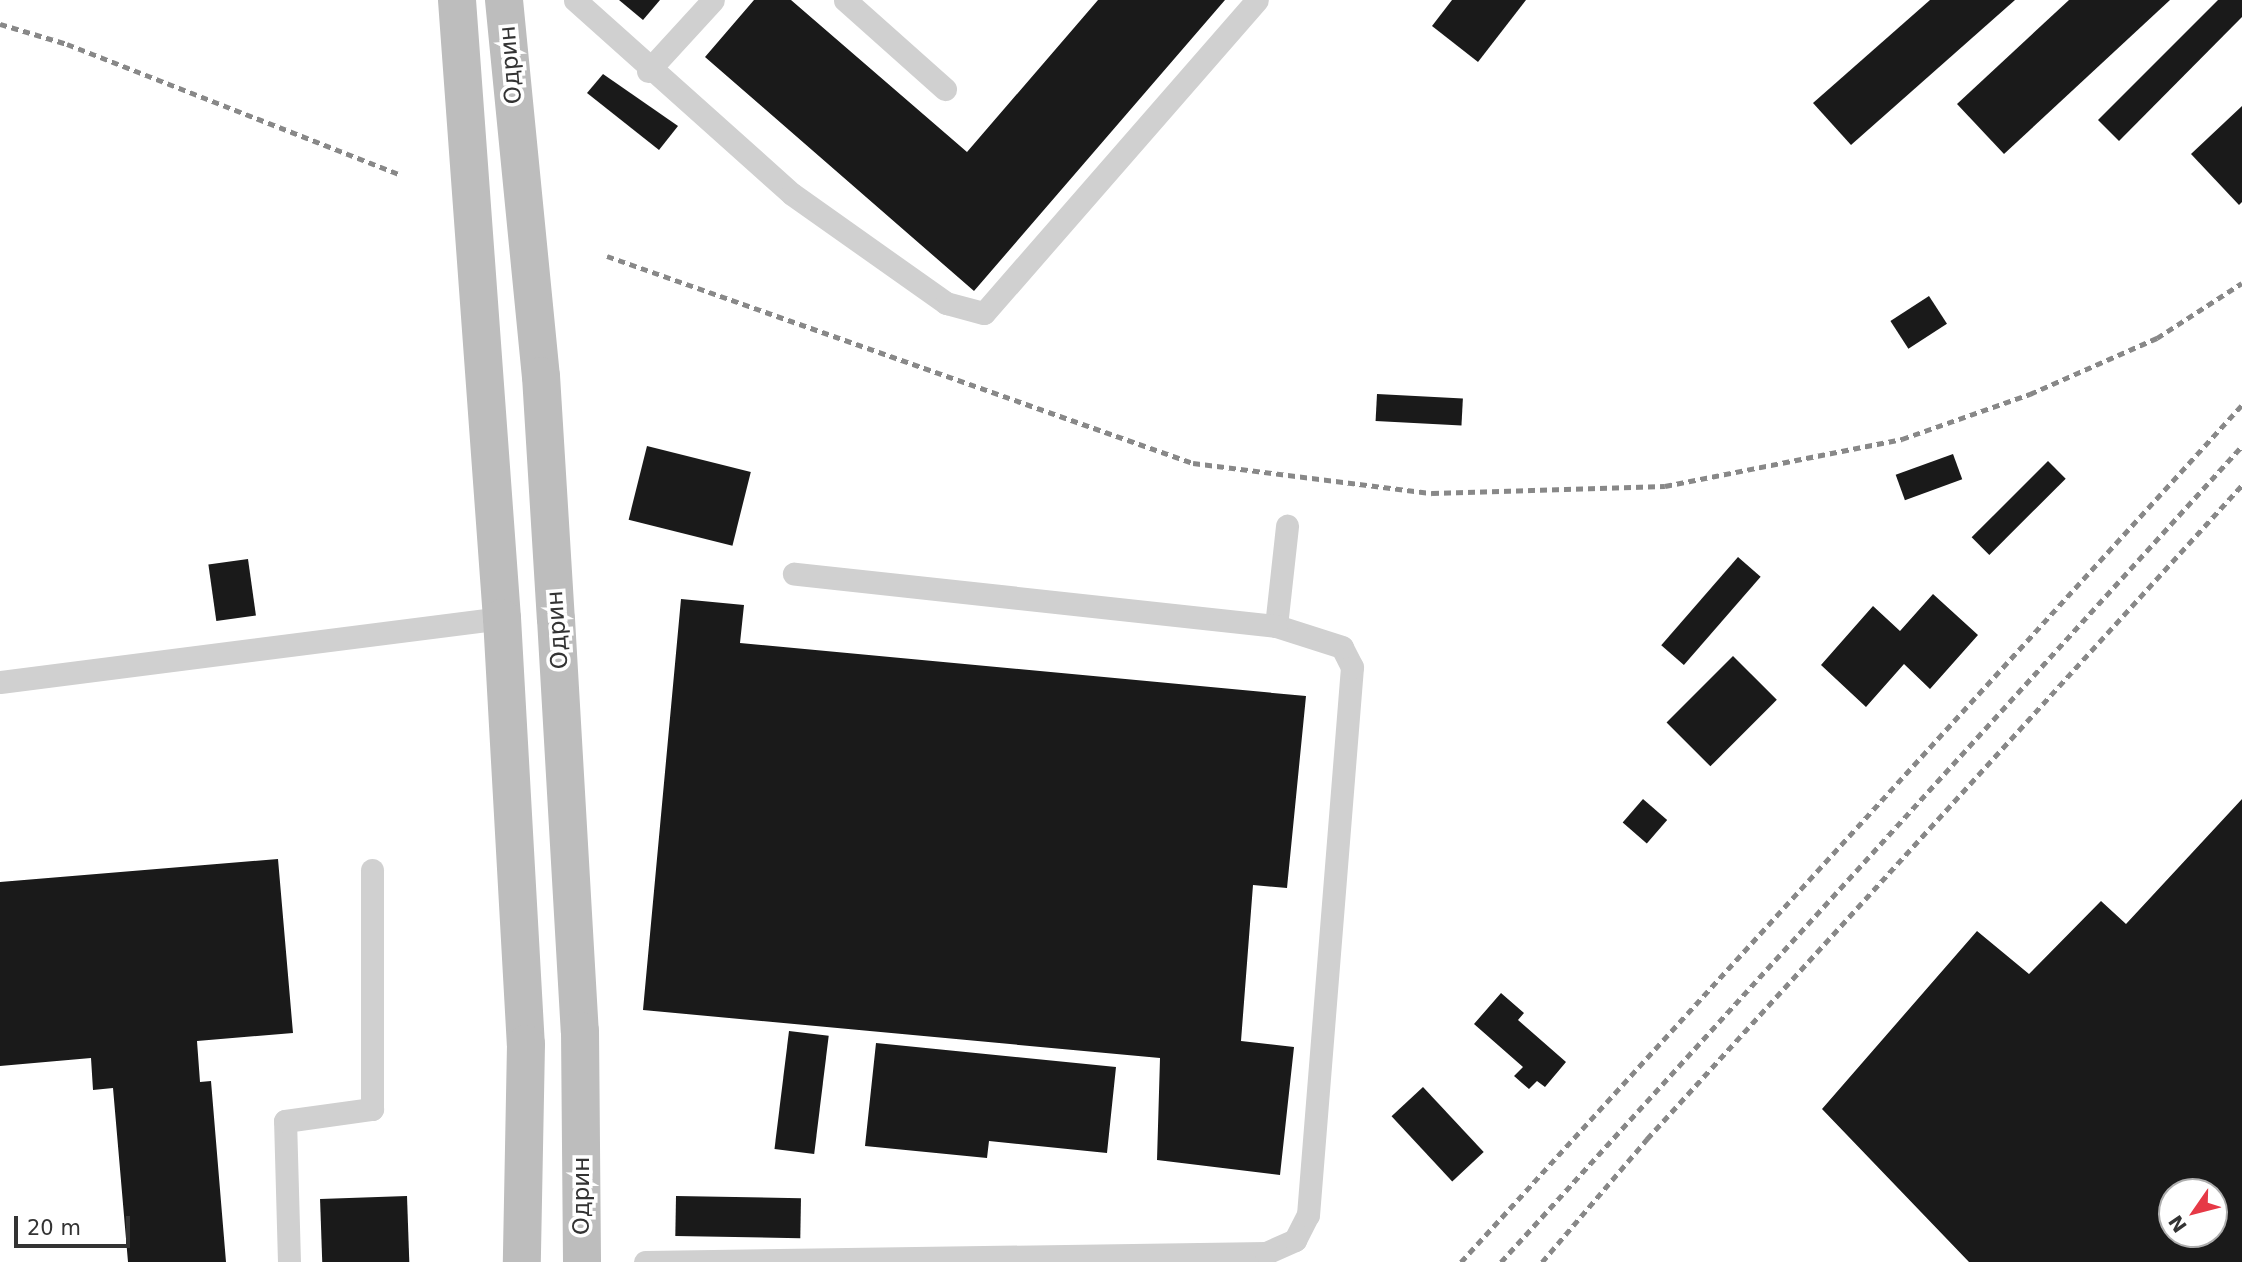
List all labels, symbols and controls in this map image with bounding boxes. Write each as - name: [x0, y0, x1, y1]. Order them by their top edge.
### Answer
- street label: Одрин: [493, 25, 527, 105]
- street label: Одрин: [540, 590, 574, 670]
- street label: Одрин: [567, 1157, 595, 1235]
- north arrow: [2158, 1178, 2228, 1248]
- scale bar: [18, 1202, 133, 1246]
- text: N: [2164, 1211, 2191, 1237]
- text: 20 m: [27, 1216, 81, 1240]

